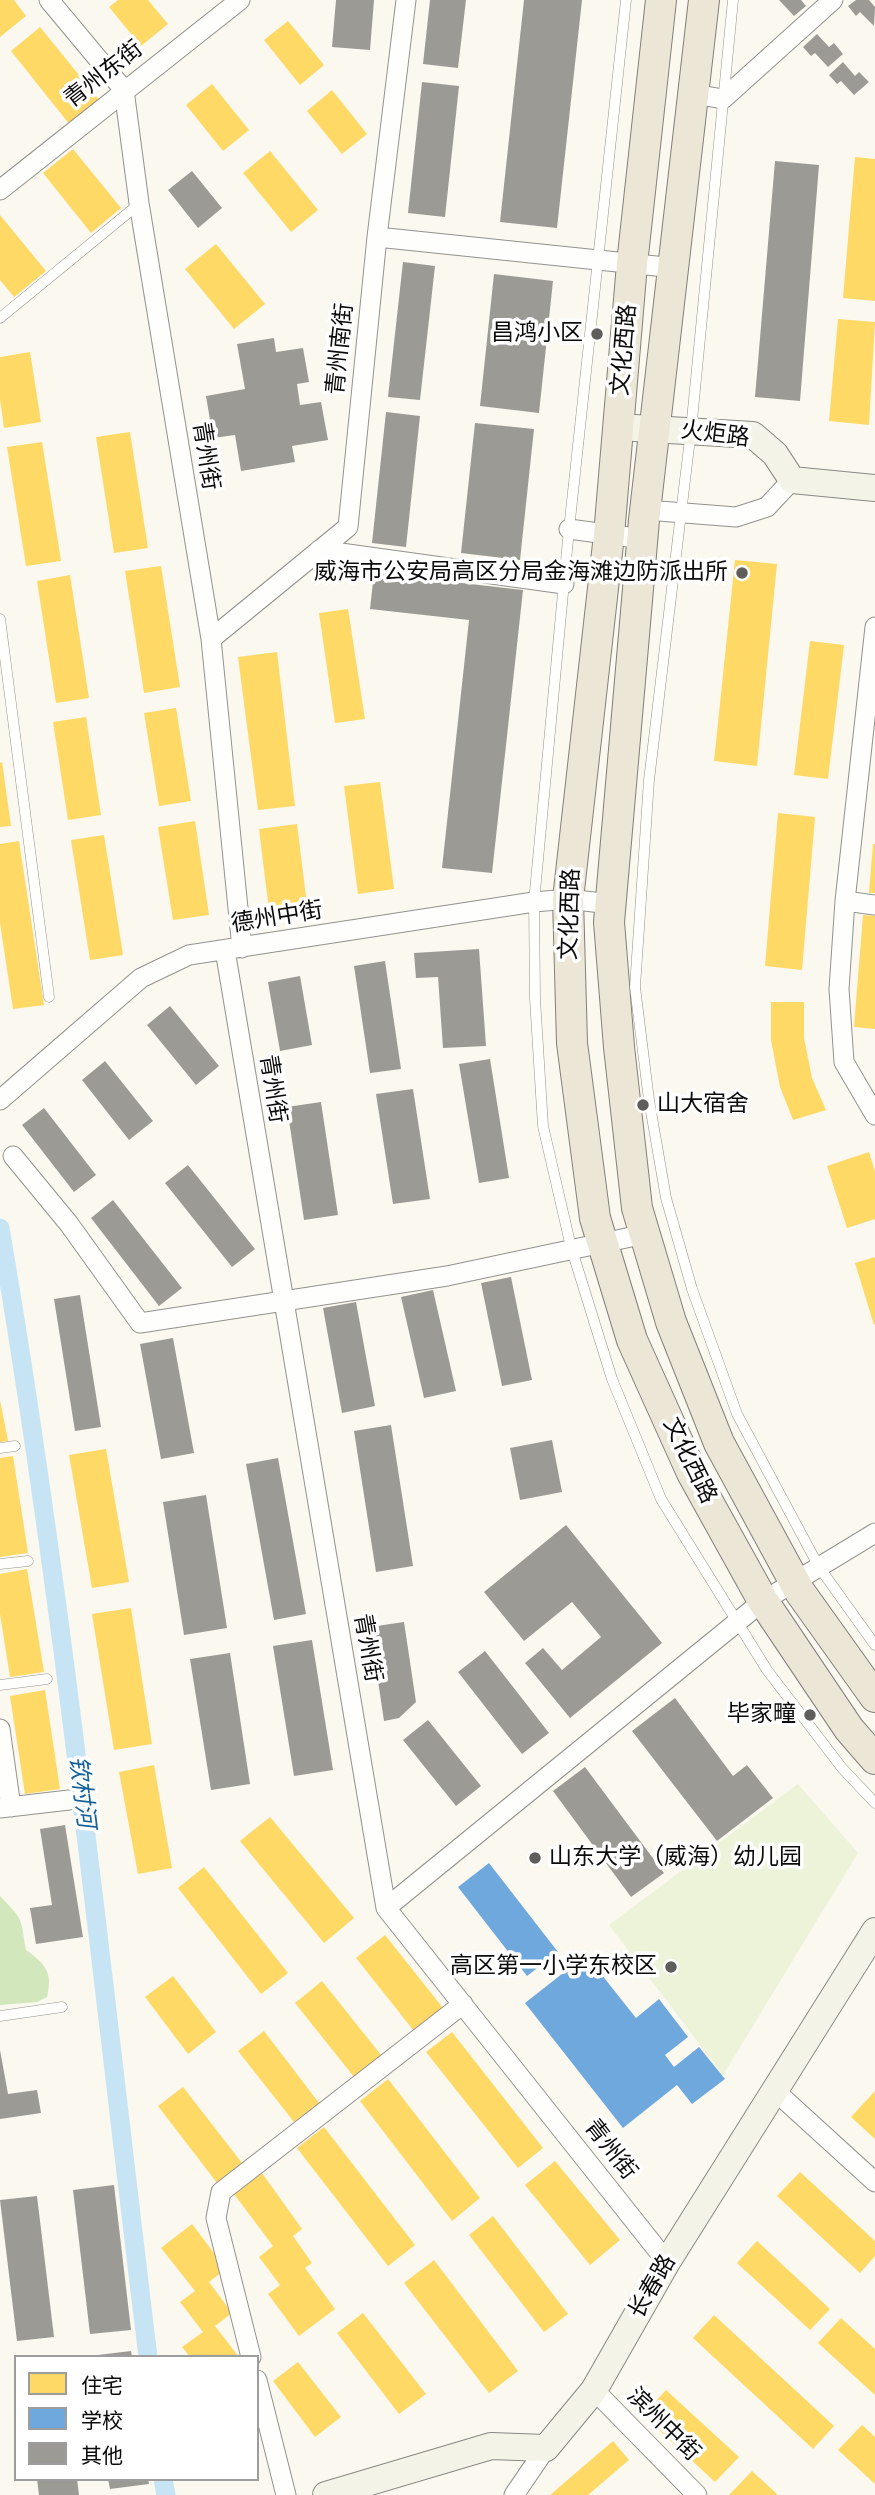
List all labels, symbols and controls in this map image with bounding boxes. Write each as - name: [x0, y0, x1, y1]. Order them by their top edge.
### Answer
- street label: 青州东街: [59, 36, 149, 114]
- street label: 青州南街: [322, 302, 360, 396]
- street label: 文化西路: [607, 303, 643, 397]
- place label: 昌鸿小区: [491, 320, 583, 348]
- marker: 昌鸿小区: [589, 326, 605, 342]
- street label: 火炬路: [679, 417, 751, 453]
- street label: 青州街: [186, 420, 224, 492]
- place label: 威海市公安局高区分局金海滩边防派出所: [314, 559, 728, 587]
- marker: 威海市公安局高区分局金海滩边防派出所: [734, 565, 750, 581]
- street label: 文化西路: [556, 868, 586, 960]
- street label: 德州中街: [229, 897, 325, 939]
- street label: 青州街: [253, 1053, 291, 1125]
- place label: 山大宿舍: [657, 1091, 749, 1119]
- marker: 山大宿舍: [635, 1097, 651, 1113]
- street label: 文化西路: [656, 1414, 722, 1508]
- street label: 青州街: [347, 1612, 387, 1684]
- place label: 毕家疃: [727, 1701, 796, 1729]
- marker: 毕家疃: [802, 1707, 818, 1723]
- water label: 钦村河: [62, 1755, 100, 1829]
- place label: 山东大学（威海）幼儿园: [549, 1844, 802, 1872]
- marker: 山东大学（威海）幼儿园: [527, 1850, 543, 1866]
- place label: 高区第一小学东校区: [450, 1953, 657, 1981]
- marker: 高区第一小学东校区: [663, 1959, 679, 1975]
- street label: 青州街: [578, 2114, 642, 2186]
- street label: 长春路: [624, 2250, 682, 2324]
- legend: [14, 2355, 259, 2481]
- text: 住宅: [81, 2374, 123, 2398]
- street label: 滨州中街: [621, 2383, 705, 2467]
- text: 学校: [81, 2409, 123, 2433]
- text: 其他: [81, 2444, 123, 2468]

